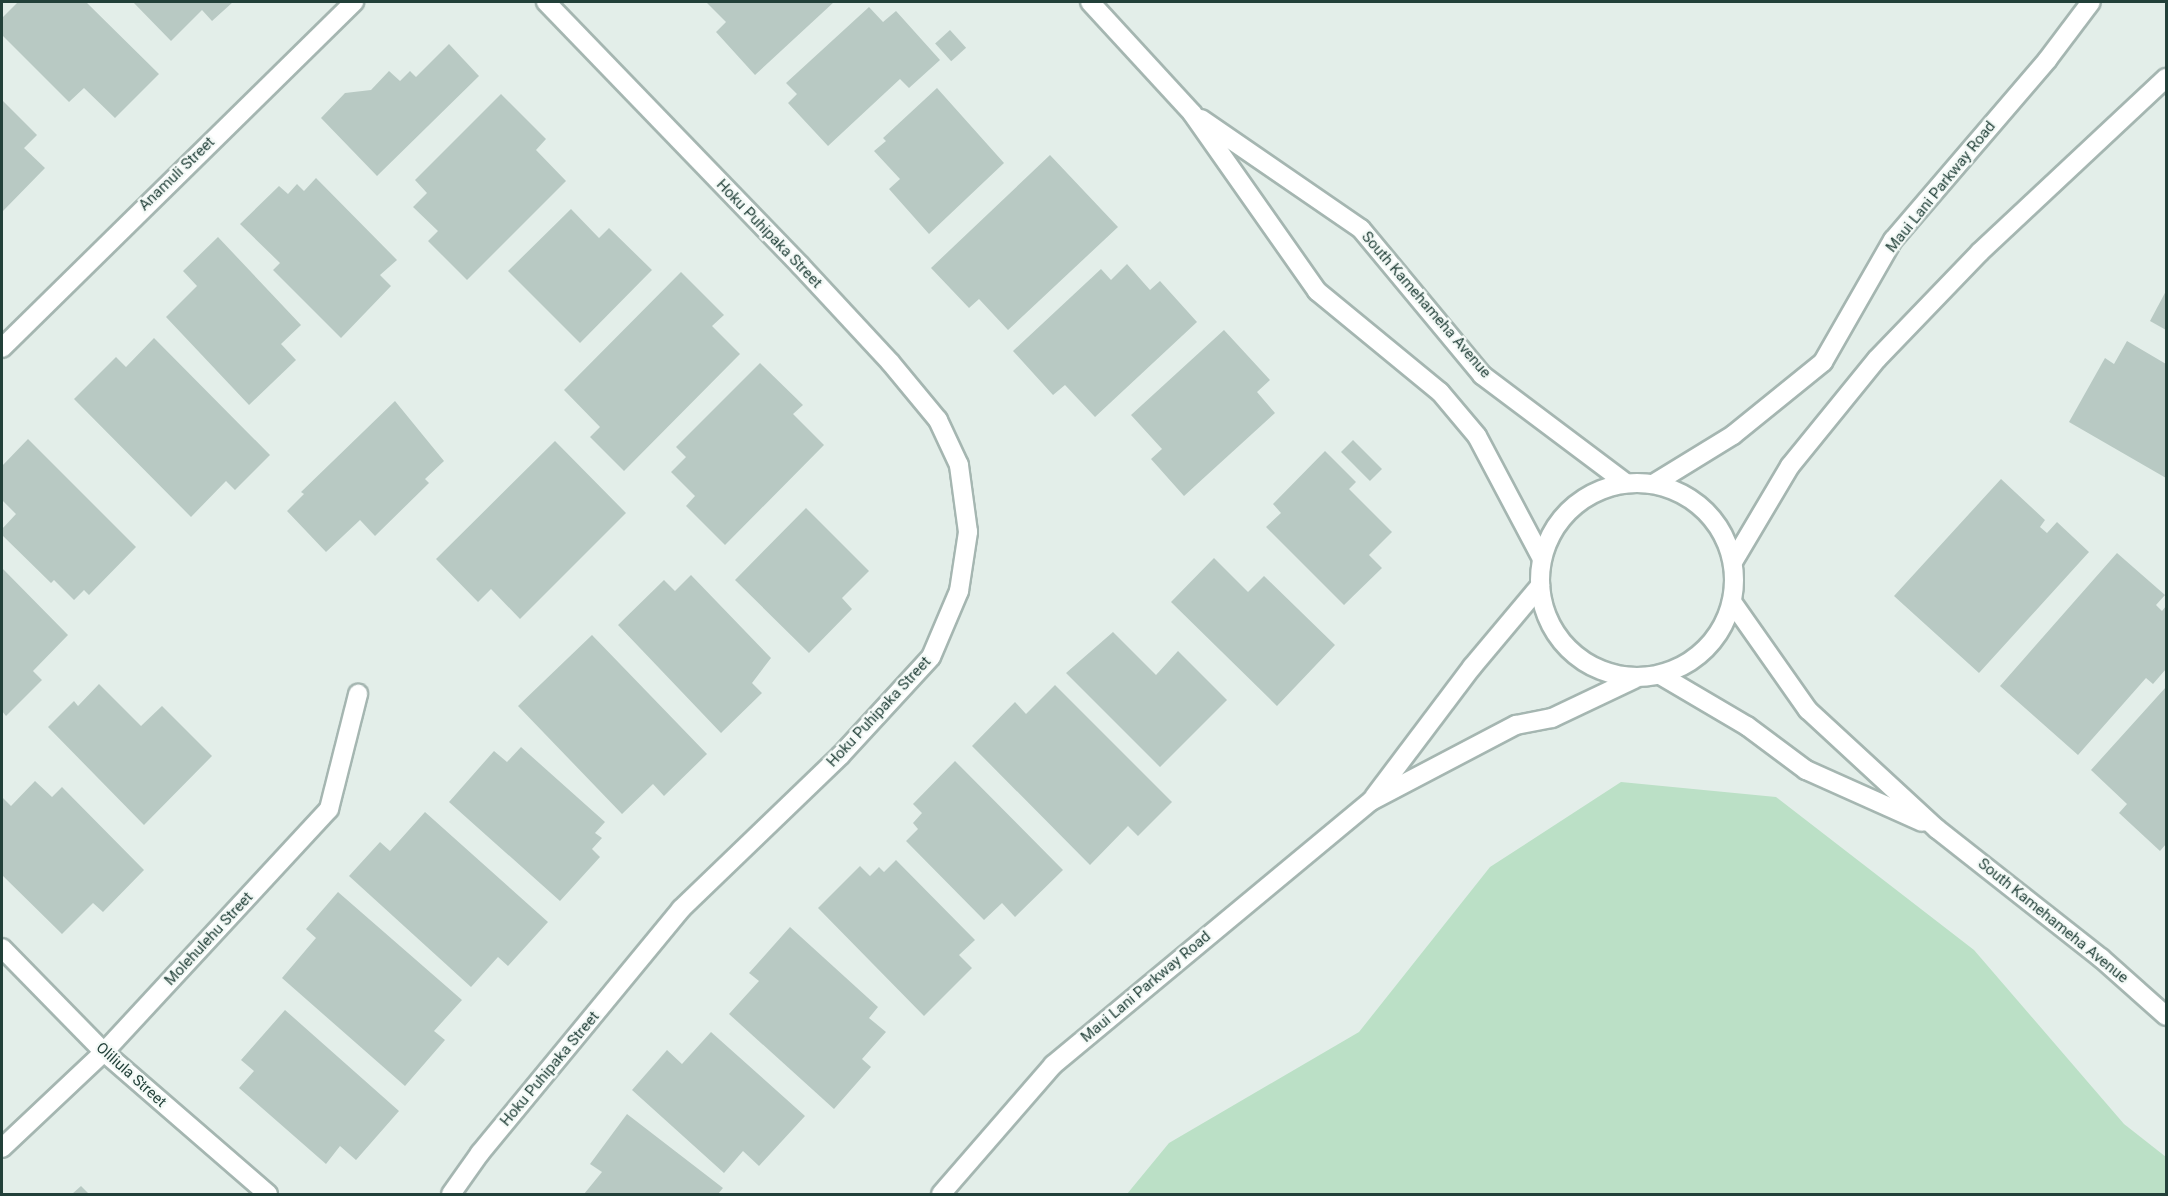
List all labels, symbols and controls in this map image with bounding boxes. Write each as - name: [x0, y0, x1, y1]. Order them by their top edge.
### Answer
- street label: Maui Lani Parkway Road: [1883, 118, 1999, 256]
- street label: Anamuli Street: [135, 133, 219, 215]
- street label: Hoku Puhipaka Street: [712, 176, 826, 292]
- street label: South Kamehameha Avenue: [1358, 228, 1494, 382]
- street label: Hoku Puhipaka Street: [823, 653, 935, 771]
- street label: South Kamehameha Avenue: [1974, 855, 2132, 987]
- street label: Molehulehu Street: [161, 889, 257, 989]
- street label: Maui Lani Parkway Road: [1078, 928, 1214, 1046]
- street label: Hoku Puhipaka Street: [497, 1008, 603, 1130]
- street label: Oliliula Street: [92, 1039, 170, 1111]

